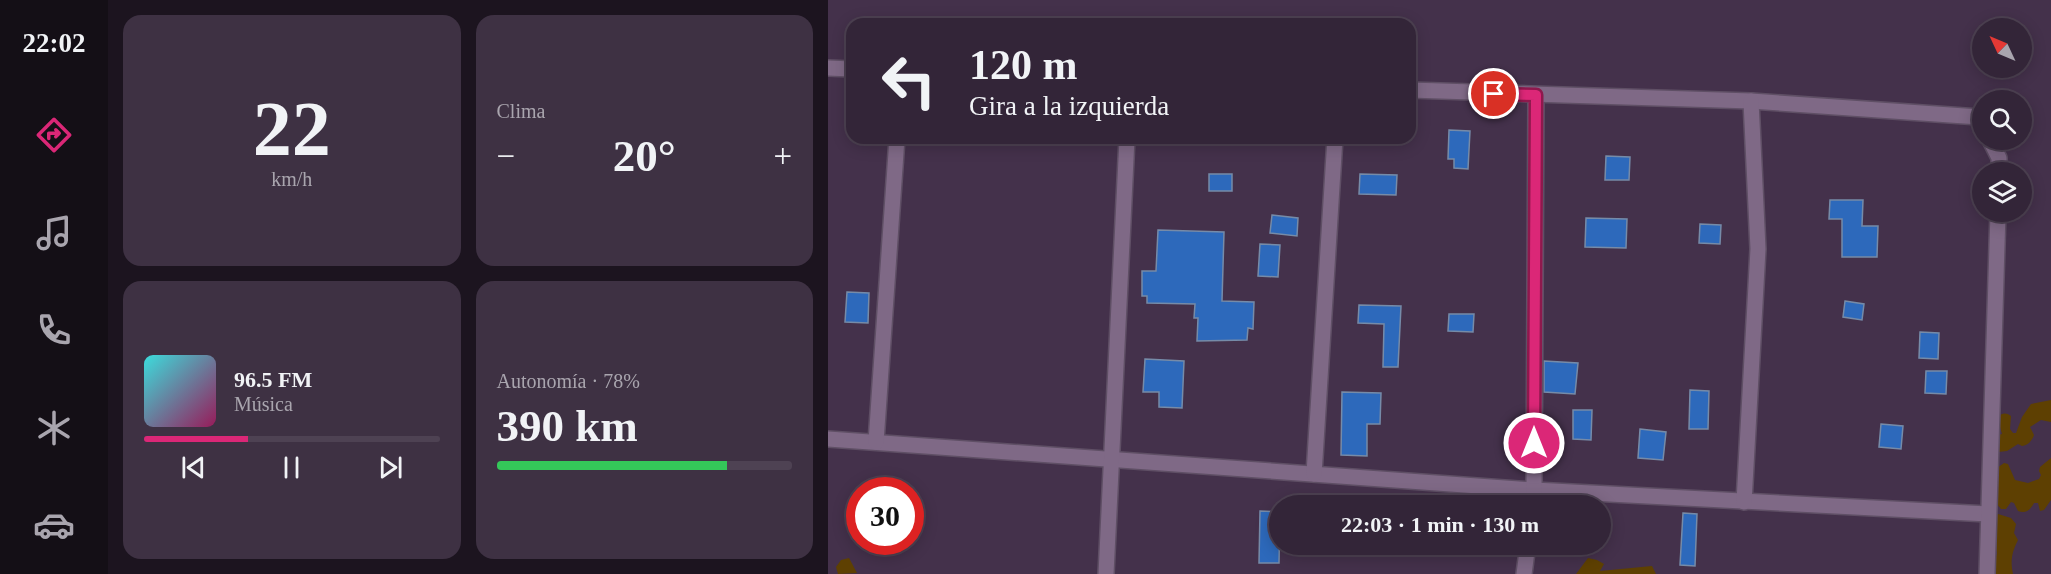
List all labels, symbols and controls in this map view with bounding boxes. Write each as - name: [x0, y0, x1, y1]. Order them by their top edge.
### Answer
- north arrow: [1972, 18, 2032, 78]
- map controls: [1972, 18, 2032, 222]
- text: 22:02: [23, 28, 86, 58]
- icon: left: [870, 42, 948, 120]
- text: 120 m: [969, 42, 1078, 88]
- pin: [1468, 68, 1519, 119]
- icon: arrive: [1477, 77, 1510, 110]
- text: 22: [253, 85, 331, 172]
- button: search: [1972, 90, 2032, 150]
- text: Gira a la izquierda: [969, 91, 1169, 121]
- text: Clima: [497, 100, 545, 122]
- icon: directions: [33, 114, 75, 156]
- text: 20°: [613, 131, 676, 181]
- text: −: [497, 138, 515, 174]
- text: +: [773, 138, 792, 174]
- button: layers: [1972, 162, 2032, 222]
- text: km/h: [271, 168, 312, 190]
- icon: music: [33, 212, 75, 254]
- icon: phone: [33, 309, 75, 351]
- text: 96.5 FM: [234, 367, 312, 392]
- text: Autonomía · 78%: [497, 370, 640, 392]
- text: Música: [234, 393, 293, 415]
- text: 390 km: [497, 401, 638, 451]
- icon: climate: [33, 407, 75, 449]
- position arrow: [1502, 411, 1566, 475]
- icon: previous: [177, 451, 210, 484]
- icon: pause: [275, 451, 308, 484]
- icon: next: [374, 451, 407, 484]
- speed limit sign: 30: [846, 477, 924, 555]
- icon: car: [33, 504, 75, 546]
- text: 22:03 · 1 min · 130 m: [1341, 512, 1539, 537]

